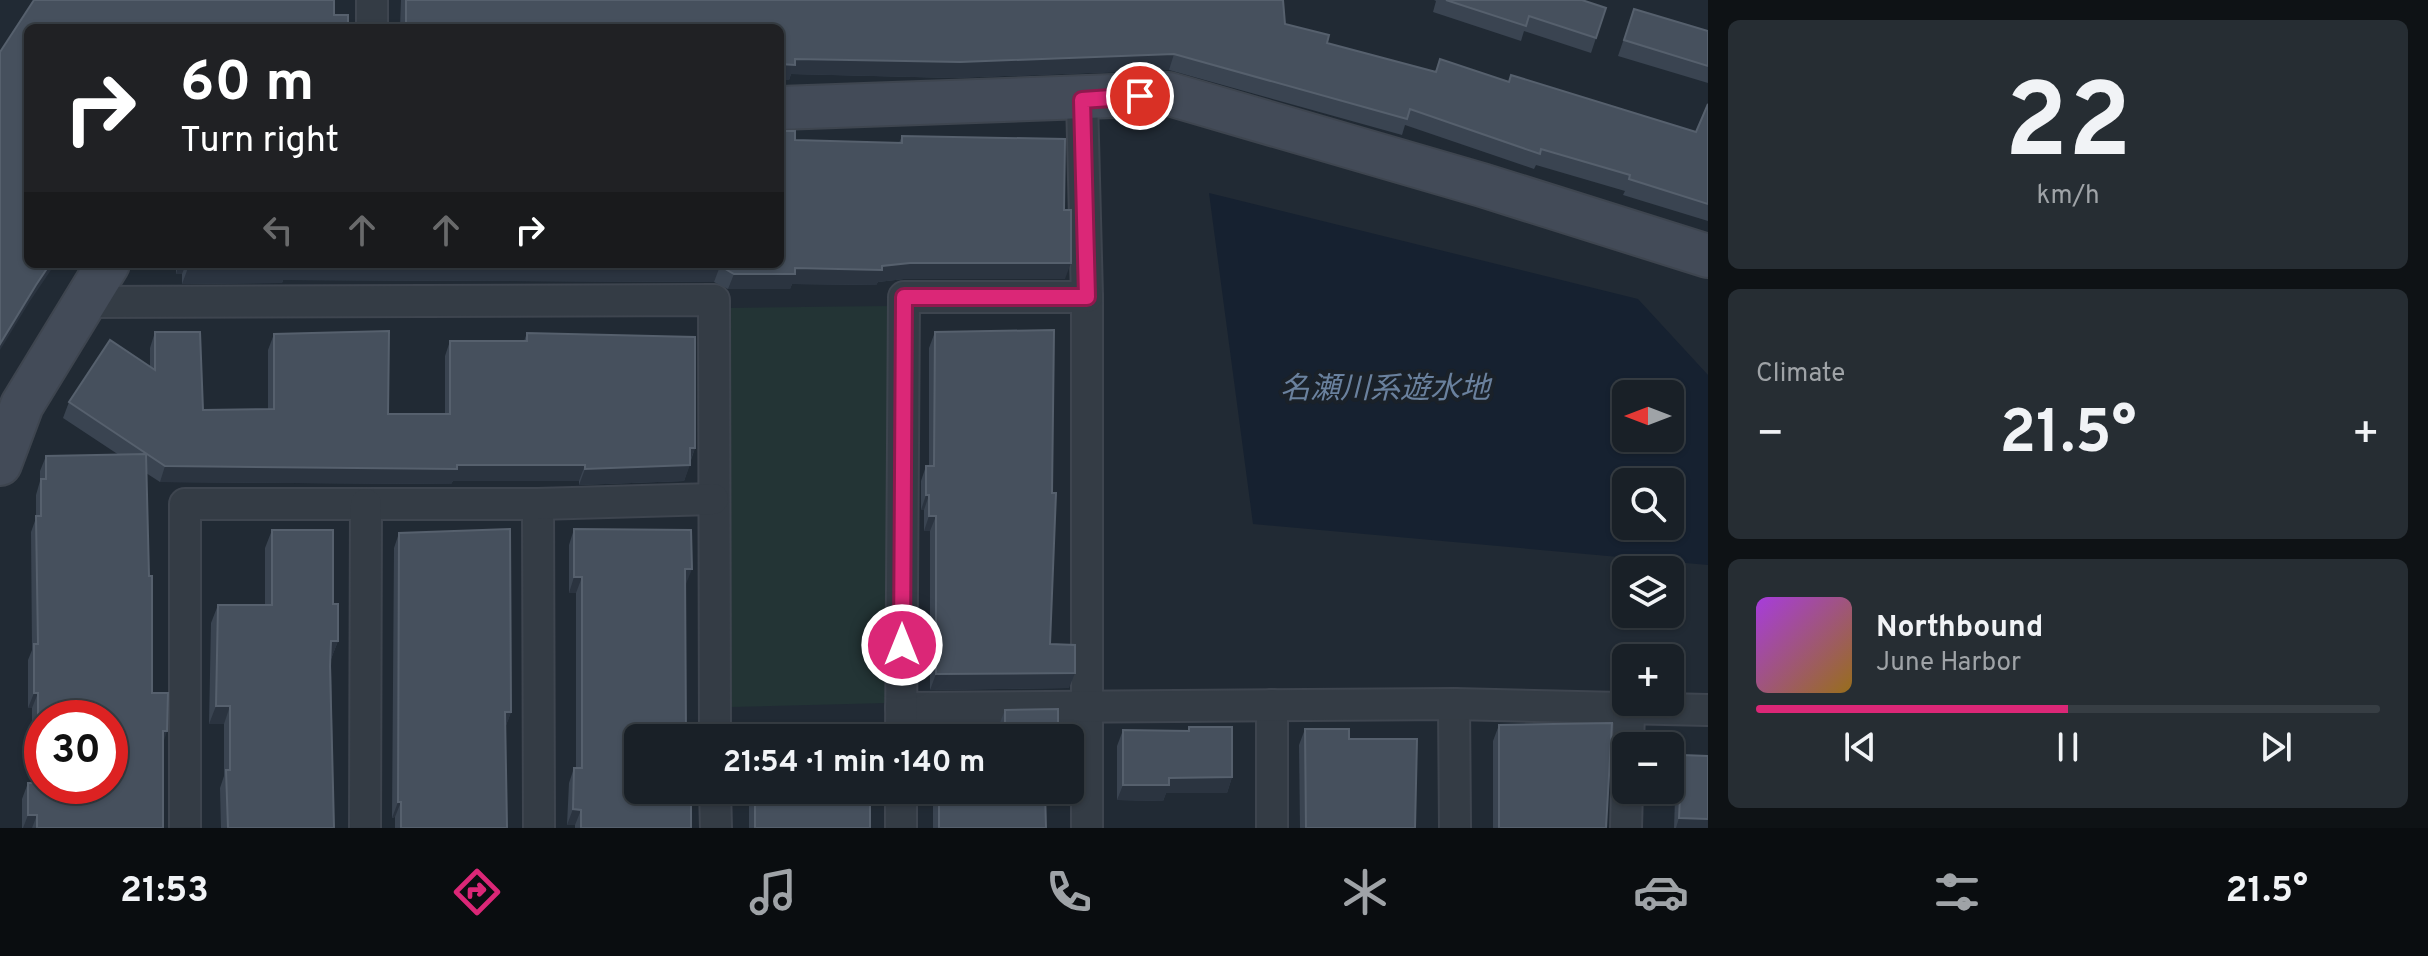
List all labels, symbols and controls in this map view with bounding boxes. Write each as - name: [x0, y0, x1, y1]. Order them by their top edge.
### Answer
- text: 60 m: [180, 50, 314, 120]
- icon: right: [48, 56, 152, 160]
- pin: [1106, 62, 1174, 130]
- text: 22: [2004, 62, 2132, 194]
- icon: arrive: [1118, 74, 1162, 118]
- text: Turn right: [180, 119, 339, 165]
- text: km/h: [2036, 180, 2100, 213]
- icon: left: [256, 208, 300, 252]
- icon: ahead: [340, 208, 384, 252]
- icon: ahead: [424, 208, 468, 252]
- icon: right: [508, 208, 552, 252]
- text: Climate: [1756, 358, 1845, 391]
- water label: 名瀬川系遊水地: [1280, 372, 1493, 409]
- north arrow: [1612, 380, 1684, 452]
- map controls: [1612, 380, 1684, 804]
- text: 21.5°: [1999, 398, 2137, 474]
- text: −: [1756, 408, 1784, 464]
- text: +: [2352, 408, 2380, 464]
- button: search: [1612, 468, 1684, 540]
- button: layers: [1612, 556, 1684, 628]
- position arrow: [860, 603, 944, 687]
- text: Northbound: [1876, 610, 2043, 647]
- button: +: [1612, 644, 1684, 716]
- text: June Harbor: [1876, 647, 2021, 680]
- speed limit sign: 30: [24, 700, 128, 804]
- icon: previous: [1838, 725, 1882, 769]
- icon: pause: [2046, 725, 2090, 769]
- icon: next: [2254, 725, 2298, 769]
- button: −: [1612, 732, 1684, 804]
- text: 21:54 · 1 min · 140 m: [723, 745, 985, 782]
- icon: directions: [449, 864, 505, 920]
- icon: music: [745, 864, 801, 920]
- icon: phone: [1041, 864, 1097, 920]
- icon: climate: [1337, 864, 1393, 920]
- icon: car: [1633, 864, 1689, 920]
- icon: filters: [1929, 864, 1985, 920]
- text: 21:53: [120, 869, 209, 915]
- text: 21.5°: [2226, 869, 2308, 915]

